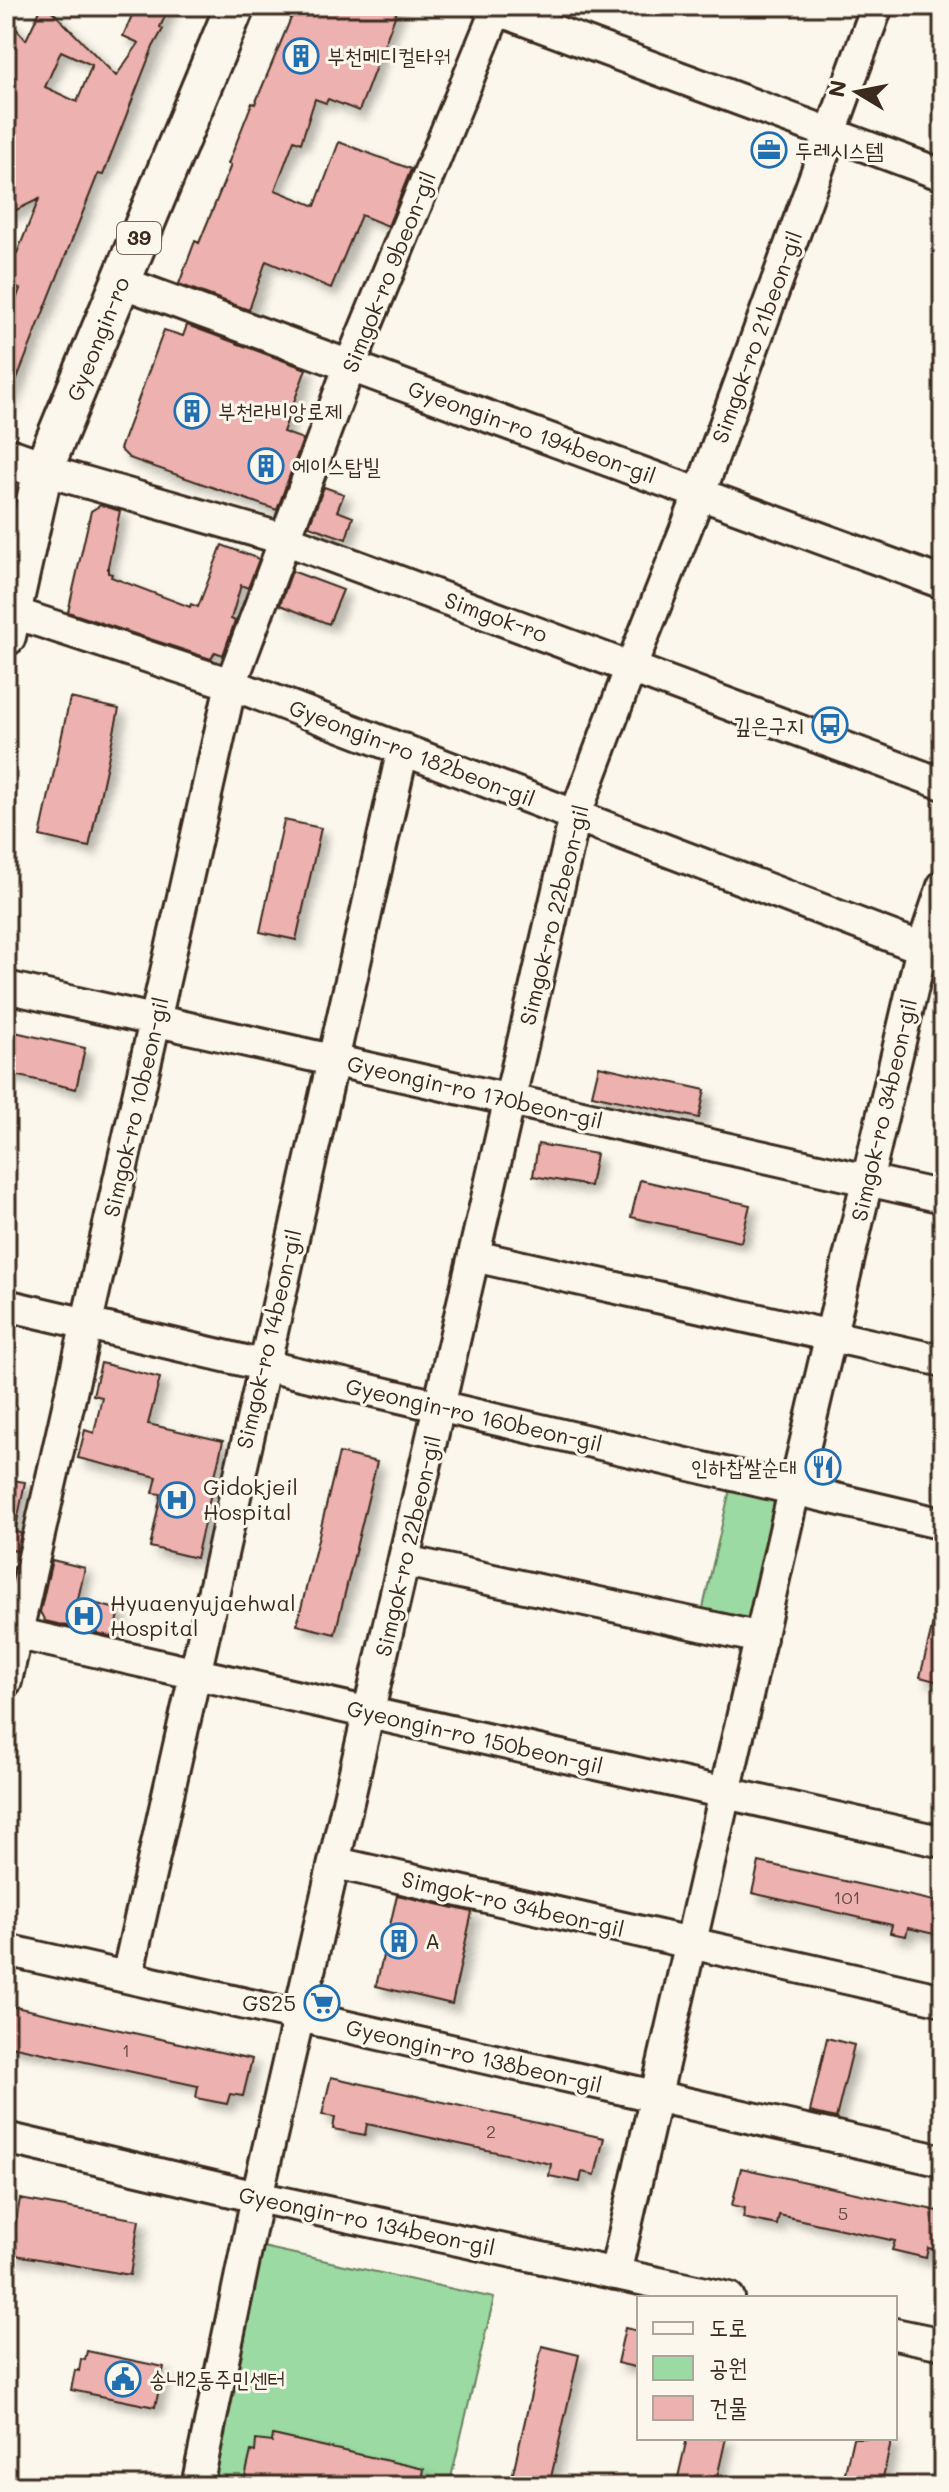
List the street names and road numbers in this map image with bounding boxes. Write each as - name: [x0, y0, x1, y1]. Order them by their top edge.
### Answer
- street label: Simgok-ro 9beon-gil: [335, 167, 442, 377]
- road number: 39: [117, 222, 161, 254]
- street label: Simgok-ro 21beon-gil: [705, 227, 808, 447]
- street label: Gyeongin-ro: [59, 272, 136, 405]
- street label: Gyeongin-ro 194beon-gil: [404, 373, 660, 490]
- street label: Simgok-ro: [441, 585, 552, 649]
- street label: Gyeongin-ro 182beon-gil: [285, 692, 539, 813]
- street label: Simgok-ro 22beon-gil: [512, 802, 595, 1028]
- street label: Simgok-ro 10beon-gil: [96, 994, 175, 1220]
- street label: Simgok-ro 34beon-gil: [844, 996, 923, 1224]
- street label: Gyeongin-ro 170beon-gil: [344, 1048, 606, 1135]
- street label: Simgok-ro 14beon-gil: [229, 1226, 308, 1452]
- street label: Gyeongin-ro 160beon-gil: [343, 1371, 605, 1458]
- street label: Simgok-ro 22beon-gil: [368, 1432, 447, 1659]
- street label: Gyeongin-ro 150beon-gil: [344, 1693, 606, 1780]
- street label: Simgok-ro 34beon-gil: [399, 1864, 627, 1943]
- street label: Gyeongin-ro 138beon-gil: [343, 2012, 605, 2099]
- street label: Gyeongin-ro 134beon-gil: [236, 2179, 498, 2262]

